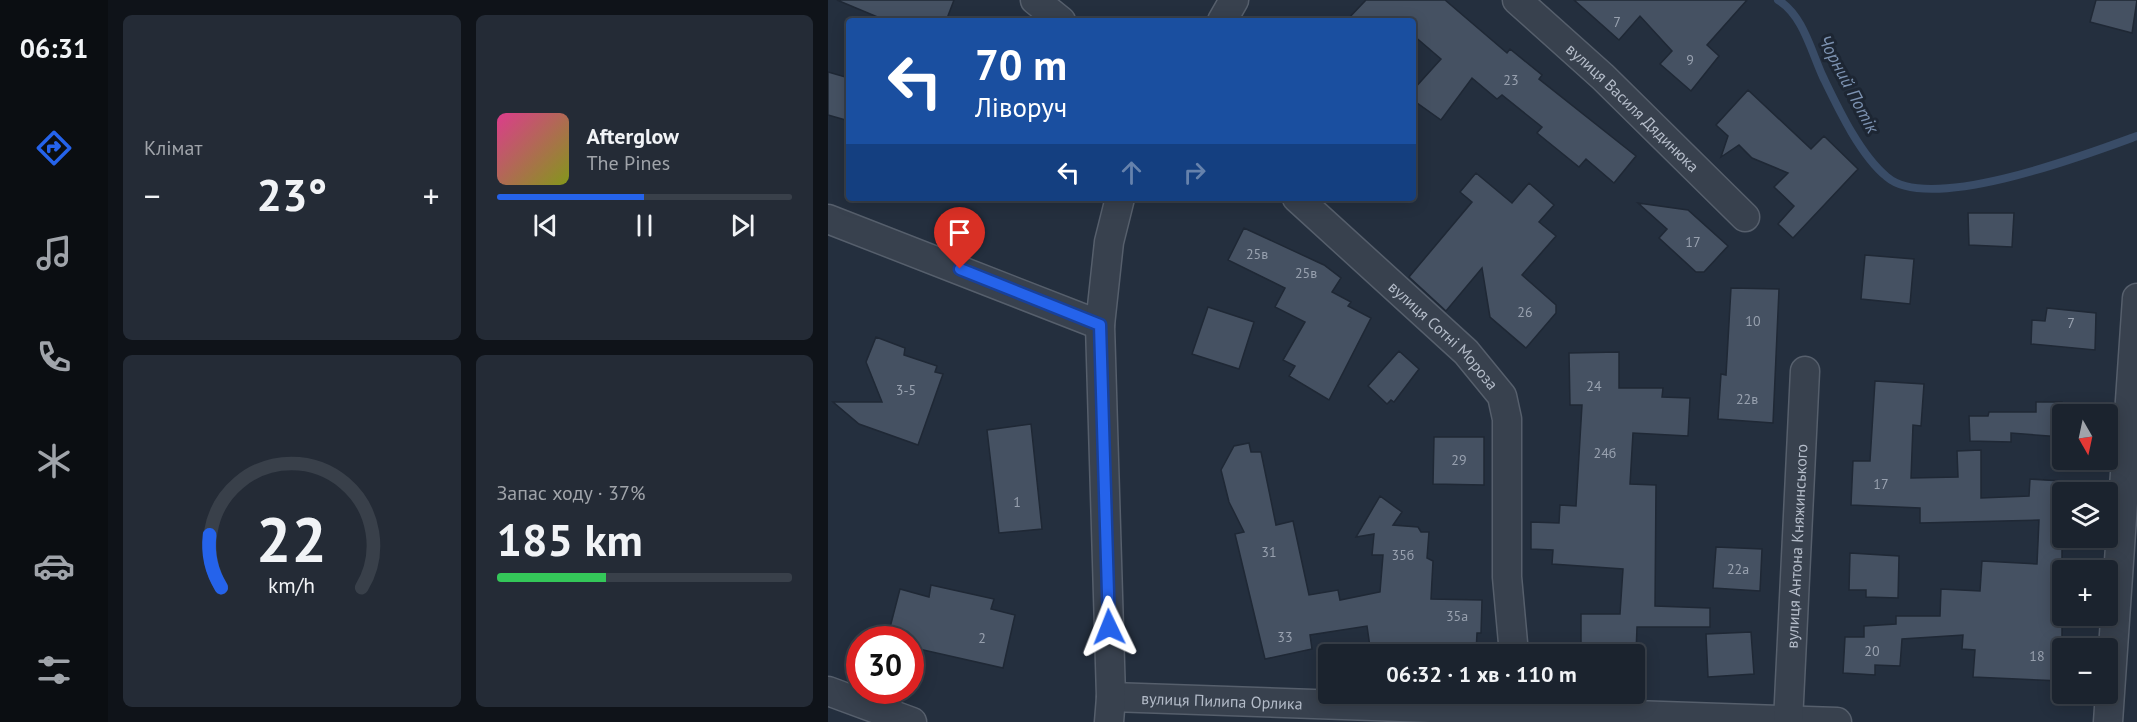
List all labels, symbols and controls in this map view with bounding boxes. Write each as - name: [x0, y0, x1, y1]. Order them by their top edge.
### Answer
- house number: 7: [1613, 13, 1621, 31]
- text: 06:31: [20, 31, 88, 65]
- water label: Чорний Потік: [1813, 31, 1885, 138]
- text: 70 m: [975, 37, 1067, 92]
- street label: вулиця Василя Дядинюка: [1562, 39, 1703, 176]
- icon: left: [876, 42, 954, 120]
- house number: 9: [1686, 51, 1694, 69]
- house number: 23: [1503, 71, 1519, 89]
- text: Ліворуч: [975, 90, 1067, 124]
- text: Afterglow: [587, 122, 679, 150]
- icon: directions: [33, 127, 75, 169]
- text: Клімат: [144, 135, 202, 161]
- text: The Pines: [587, 150, 670, 176]
- icon: left: [1052, 156, 1085, 189]
- icon: ahead: [1115, 156, 1148, 189]
- icon: right: [1178, 156, 1211, 189]
- text: 23°: [256, 165, 327, 223]
- text: −: [144, 174, 161, 217]
- text: +: [423, 174, 439, 217]
- pin: [934, 207, 985, 269]
- icon: previous: [529, 209, 562, 242]
- icon: pause: [628, 209, 661, 242]
- icon: next: [726, 209, 759, 242]
- icon: arrive: [943, 216, 976, 249]
- icon: music: [33, 232, 75, 274]
- house number: 17: [1685, 233, 1701, 251]
- house number: 25в: [1246, 245, 1268, 263]
- house number: 25в: [1295, 264, 1317, 282]
- street label: вулиця Сотні Мороза: [1385, 277, 1503, 394]
- house number: 26: [1517, 303, 1533, 321]
- house number: 10: [1745, 312, 1761, 330]
- house number: 7: [2067, 314, 2075, 332]
- icon: phone: [33, 336, 75, 378]
- house number: 24: [1586, 377, 1602, 395]
- house number: 3-5: [896, 381, 916, 399]
- house number: 22в: [1736, 390, 1758, 408]
- north arrow: [2052, 404, 2118, 470]
- map controls: [2052, 404, 2118, 704]
- icon: climate: [33, 440, 75, 482]
- house number: 24б: [1594, 444, 1616, 462]
- street label: вулиця Антона Княжинського: [1782, 444, 1811, 649]
- house number: 29: [1451, 451, 1467, 469]
- house number: 17: [1873, 475, 1889, 493]
- text: Запас ходу · 37%: [497, 480, 645, 506]
- button: layers: [2052, 482, 2118, 548]
- house number: 1: [1013, 493, 1021, 511]
- text: 22: [256, 498, 327, 579]
- text: 185 km: [497, 510, 643, 568]
- house number: 31: [1261, 543, 1277, 561]
- icon: car: [33, 545, 75, 587]
- house number: 35б: [1392, 546, 1414, 564]
- house number: 22а: [1727, 560, 1749, 578]
- button: +: [2052, 560, 2118, 626]
- text: km/h: [268, 571, 315, 599]
- position arrow: [1077, 595, 1141, 659]
- house number: 35а: [1446, 607, 1468, 625]
- speed limit sign: 30: [846, 626, 924, 704]
- house number: 33: [1277, 628, 1293, 646]
- house number: 2: [978, 629, 986, 647]
- button: −: [2052, 638, 2118, 704]
- house number: 20: [1864, 642, 1880, 660]
- house number: 18: [2029, 647, 2045, 665]
- icon: filters: [33, 649, 75, 691]
- text: 06:32 · 1 хв · 110 m: [1386, 660, 1577, 688]
- street label: вулиця Пилипа Орлика: [1141, 688, 1303, 714]

